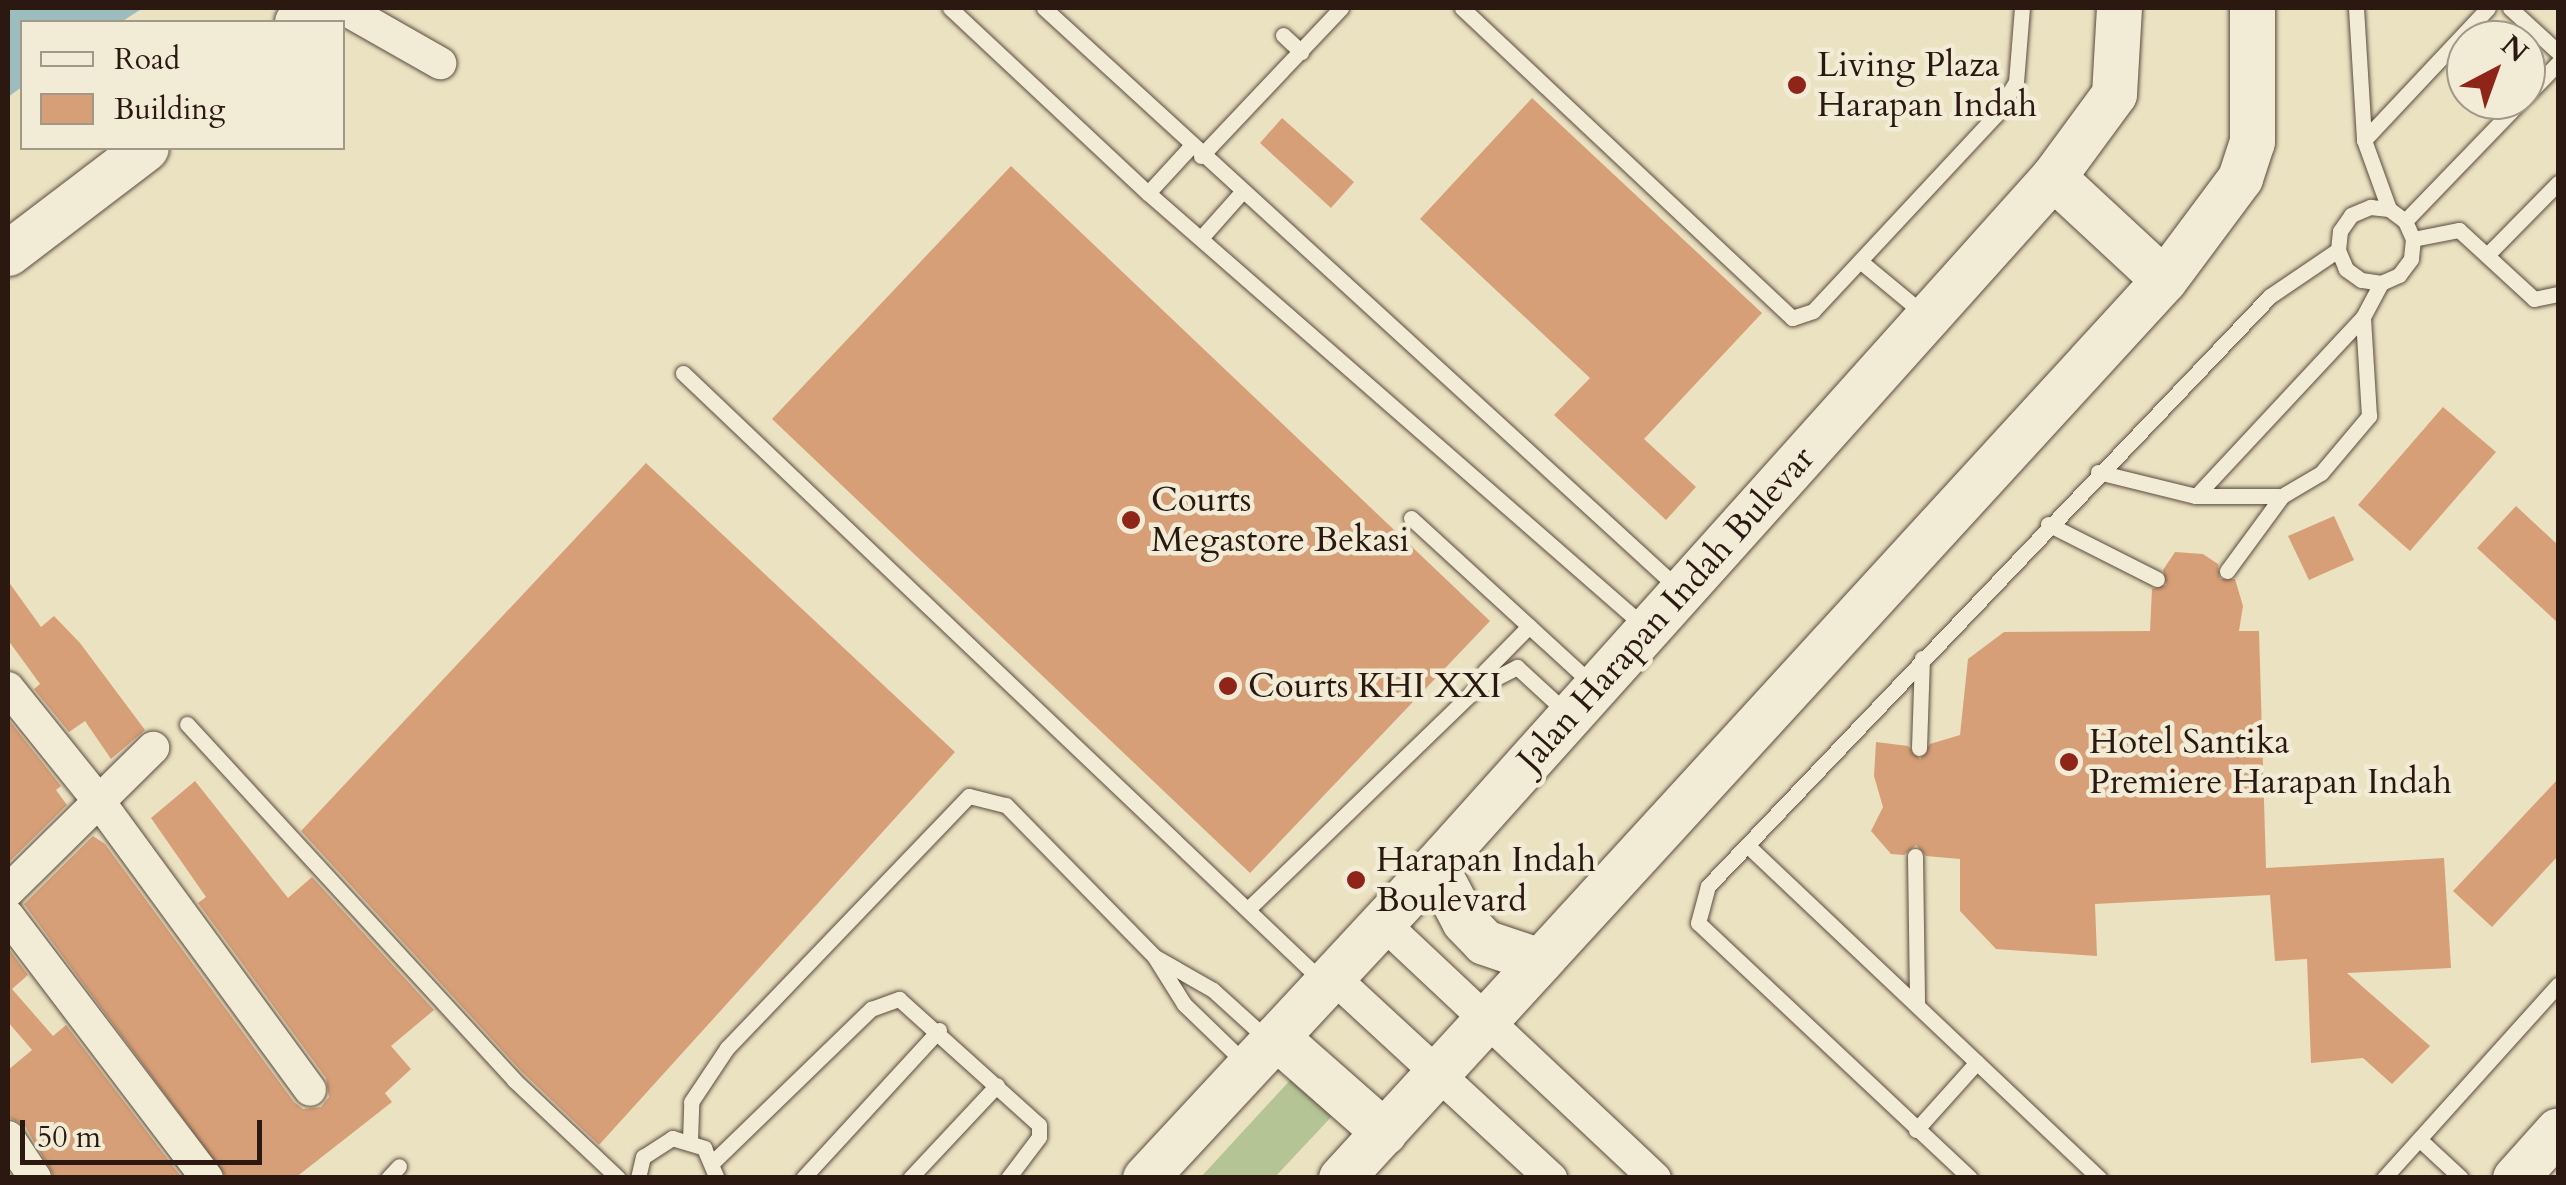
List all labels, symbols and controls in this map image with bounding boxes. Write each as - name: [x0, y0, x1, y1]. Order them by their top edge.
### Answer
- legend: [20, 20, 345, 150]
- north arrow: [2446, 20, 2546, 120]
- text: N: [2493, 27, 2536, 71]
- text: Road: [114, 39, 180, 80]
- place label: Living Plaza Harapan Indah: [1817, 44, 2037, 126]
- marker: Living Plaza Harapan Indah: [1786, 74, 1808, 96]
- text: Building: [114, 89, 225, 130]
- street label: Jalan Harapan Indah Bulevar: [1509, 438, 1823, 780]
- place label: Courts Megastore Bekasi: [1151, 479, 1409, 561]
- marker: Courts Megastore Bekasi: [1120, 509, 1142, 531]
- place label: Courts KHI XXI: [1248, 665, 1501, 707]
- marker: Courts KHI XXI: [1217, 675, 1239, 697]
- place label: Hotel Santika Premiere Harapan Indah: [2089, 721, 2452, 803]
- marker: Hotel Santika Premiere Harapan Indah: [2058, 751, 2080, 773]
- place label: Harapan Indah Boulevard: [1376, 839, 1596, 921]
- marker: Harapan Indah Boulevard: [1345, 869, 1367, 891]
- scale bar: [25, 1100, 268, 1162]
- text: 50 m: [37, 1117, 101, 1158]

